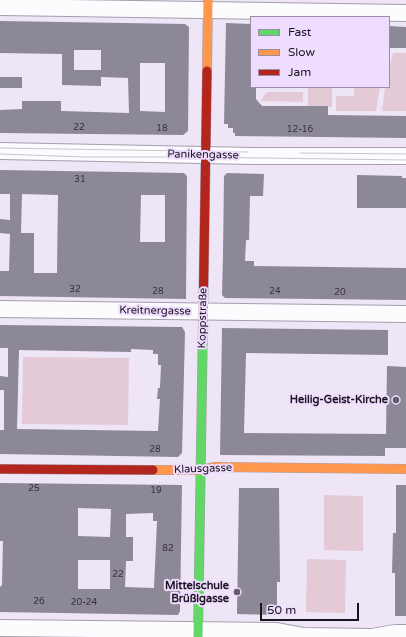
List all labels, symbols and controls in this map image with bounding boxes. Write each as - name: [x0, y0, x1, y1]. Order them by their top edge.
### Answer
- legend: [250, 16, 390, 88]
- text: Fast: [288, 25, 311, 39]
- text: Slow: [288, 45, 315, 59]
- text: Jam: [288, 65, 311, 79]
- house number: 22: [73, 123, 85, 133]
- house number: 18: [156, 124, 168, 134]
- house number: 12-16: [287, 125, 313, 135]
- street label: Panikengasse: [167, 148, 239, 162]
- house number: 31: [74, 175, 86, 185]
- house number: 32: [69, 285, 81, 295]
- house number: 28: [152, 287, 164, 297]
- house number: 24: [269, 287, 281, 297]
- street label: Koppstraße: [196, 288, 210, 348]
- house number: 20: [334, 288, 346, 298]
- street label: Kreitnergasse: [119, 304, 191, 318]
- place label: Heilig-Geist-Kirche: [290, 393, 388, 407]
- marker: Heilig-Geist-Kirche: [391, 395, 401, 405]
- house number: 28: [149, 445, 161, 455]
- street label: Klausgasse: [174, 461, 232, 477]
- house number: 25: [28, 484, 40, 494]
- house number: 19: [150, 486, 162, 496]
- house number: 82: [162, 544, 174, 554]
- house number: 22: [112, 570, 124, 580]
- place label: Mittelschule Brüßlgasse: [165, 579, 229, 605]
- marker: Mittelschule Brüßlgasse: [232, 587, 242, 597]
- scale bar: [262, 595, 361, 621]
- house number: 26: [33, 597, 45, 607]
- house number: 20-24: [71, 598, 97, 608]
- text: 50 m: [267, 603, 296, 617]

